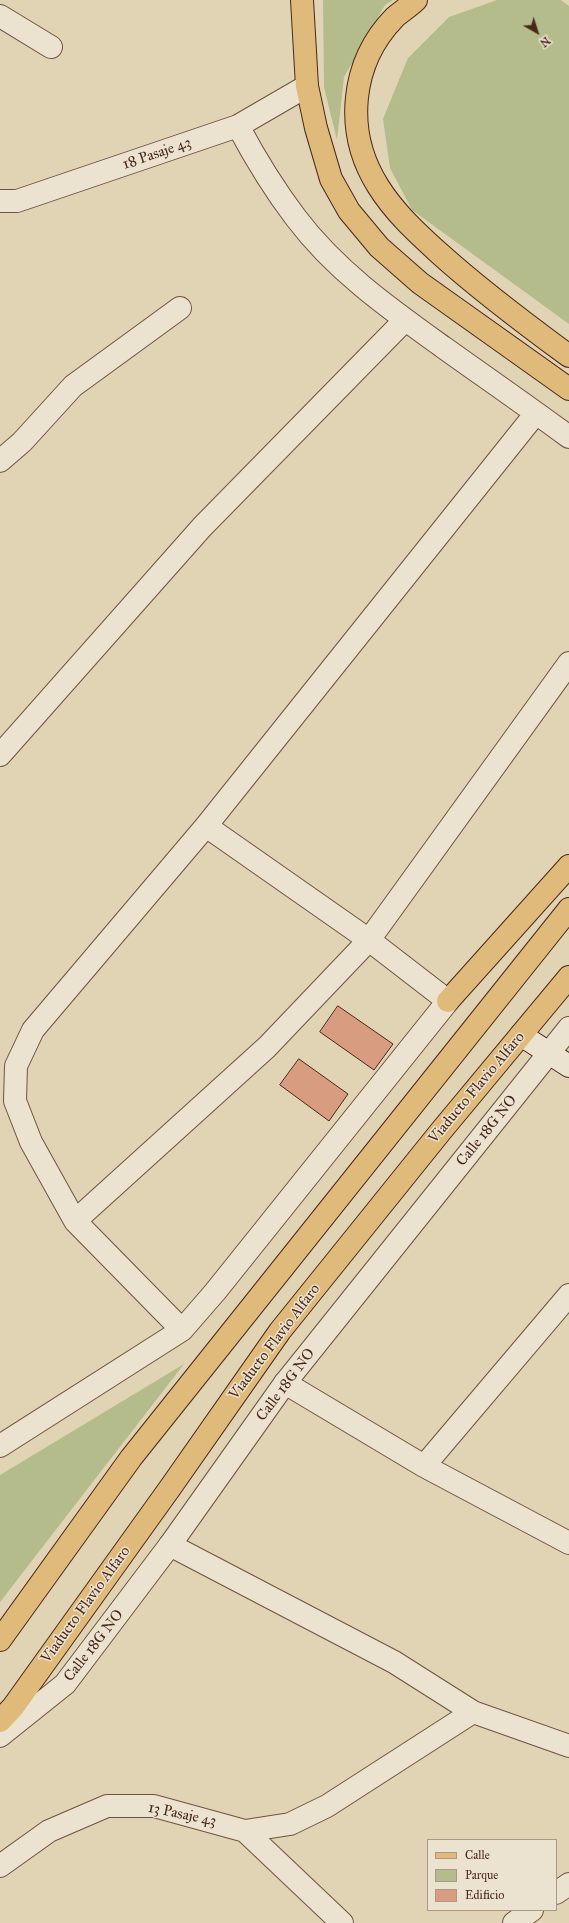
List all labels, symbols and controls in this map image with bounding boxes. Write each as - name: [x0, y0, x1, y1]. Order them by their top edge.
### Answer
- north arrow: [517, 12, 557, 52]
- text: N: [537, 34, 553, 50]
- street label: 18 Pasaje 43: [120, 134, 194, 174]
- street label: Viaducto Flavio Alfaro: [425, 1029, 529, 1147]
- street label: Calle 18G NO: [453, 1092, 521, 1170]
- street label: Viaducto Flavio Alfaro: [226, 1281, 324, 1403]
- street label: Calle 18G NO: [253, 1345, 319, 1425]
- street label: Viaducto Flavio Alfaro: [38, 1543, 134, 1667]
- street label: Calle 18G NO: [60, 1606, 128, 1686]
- street label: 13 Pasaje 43: [146, 1799, 218, 1831]
- legend: [427, 1839, 557, 1911]
- text: Calle: [465, 1848, 490, 1862]
- text: Parque: [465, 1868, 498, 1882]
- text: Edificio: [465, 1888, 504, 1902]

